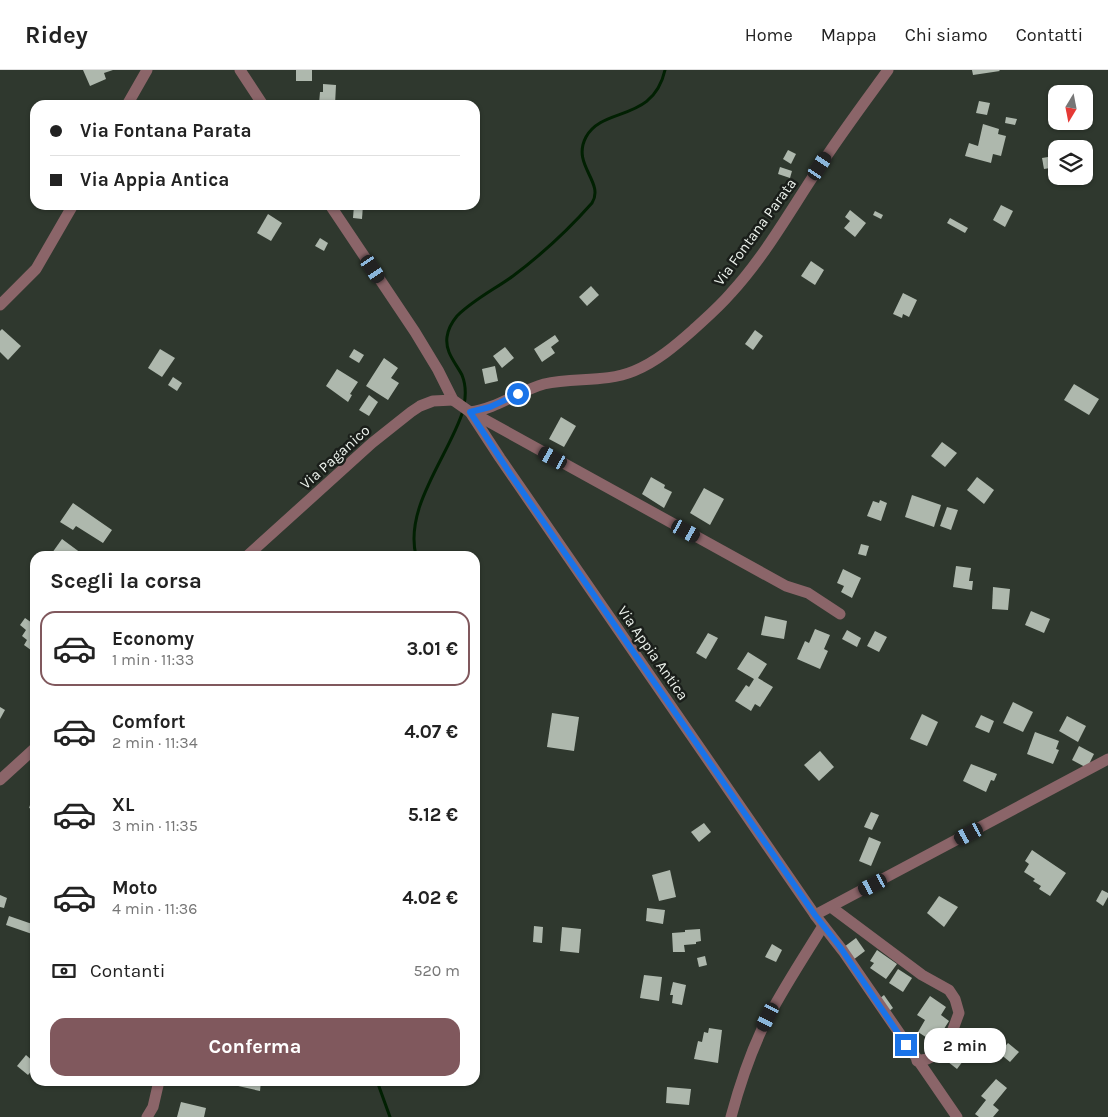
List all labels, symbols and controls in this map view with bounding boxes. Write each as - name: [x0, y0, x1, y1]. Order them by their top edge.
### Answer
- text: Ridey: [25, 21, 88, 49]
- text: Home: [745, 24, 793, 46]
- text: Mappa: [821, 24, 877, 46]
- text: Chi siamo: [905, 24, 988, 46]
- text: Contatti: [1016, 24, 1083, 46]
- north arrow: [1048, 85, 1092, 130]
- map controls: [1048, 85, 1093, 185]
- text: Via Fontana Parata: [80, 120, 252, 142]
- button: layers: [1048, 140, 1093, 185]
- car: [805, 149, 834, 183]
- text: Via Appia Antica: [80, 169, 229, 191]
- street label: Via Fontana Parata: [710, 175, 800, 289]
- car: [358, 252, 387, 286]
- route start: [507, 383, 529, 405]
- street label: Via Paganico: [296, 421, 374, 493]
- car: [536, 444, 569, 472]
- car: [669, 517, 702, 545]
- text: Scegli la corsa: [50, 568, 202, 594]
- street label: Via Appia Antica: [614, 602, 692, 704]
- icon: car: [52, 626, 97, 671]
- text: Economy: [112, 628, 194, 650]
- text: 3.01 €: [406, 638, 458, 660]
- text: 1 min · 11:33: [112, 650, 194, 669]
- icon: car: [52, 709, 97, 754]
- text: Comfort: [112, 711, 186, 733]
- text: 4.07 €: [404, 721, 458, 743]
- text: 2 min · 11:34: [112, 733, 198, 752]
- icon: car: [52, 792, 97, 837]
- text: XL: [112, 794, 134, 816]
- text: 5.12 €: [408, 804, 458, 826]
- text: 3 min · 11:35: [112, 816, 198, 835]
- car: [952, 820, 985, 848]
- car: [856, 872, 889, 898]
- icon: car: [52, 875, 97, 920]
- text: Moto: [112, 877, 158, 899]
- text: 4.02 €: [402, 887, 458, 909]
- text: 4 min · 11:36: [112, 899, 197, 918]
- icon: cash: [50, 957, 78, 985]
- text: Contanti: [90, 960, 165, 982]
- text: 520 m: [413, 961, 460, 980]
- car: [754, 1000, 781, 1034]
- button: Conferma: [50, 1018, 460, 1076]
- callout: 2 min: [924, 1028, 1006, 1062]
- route end: [895, 1034, 917, 1056]
- text: 2 min: [943, 1036, 987, 1055]

